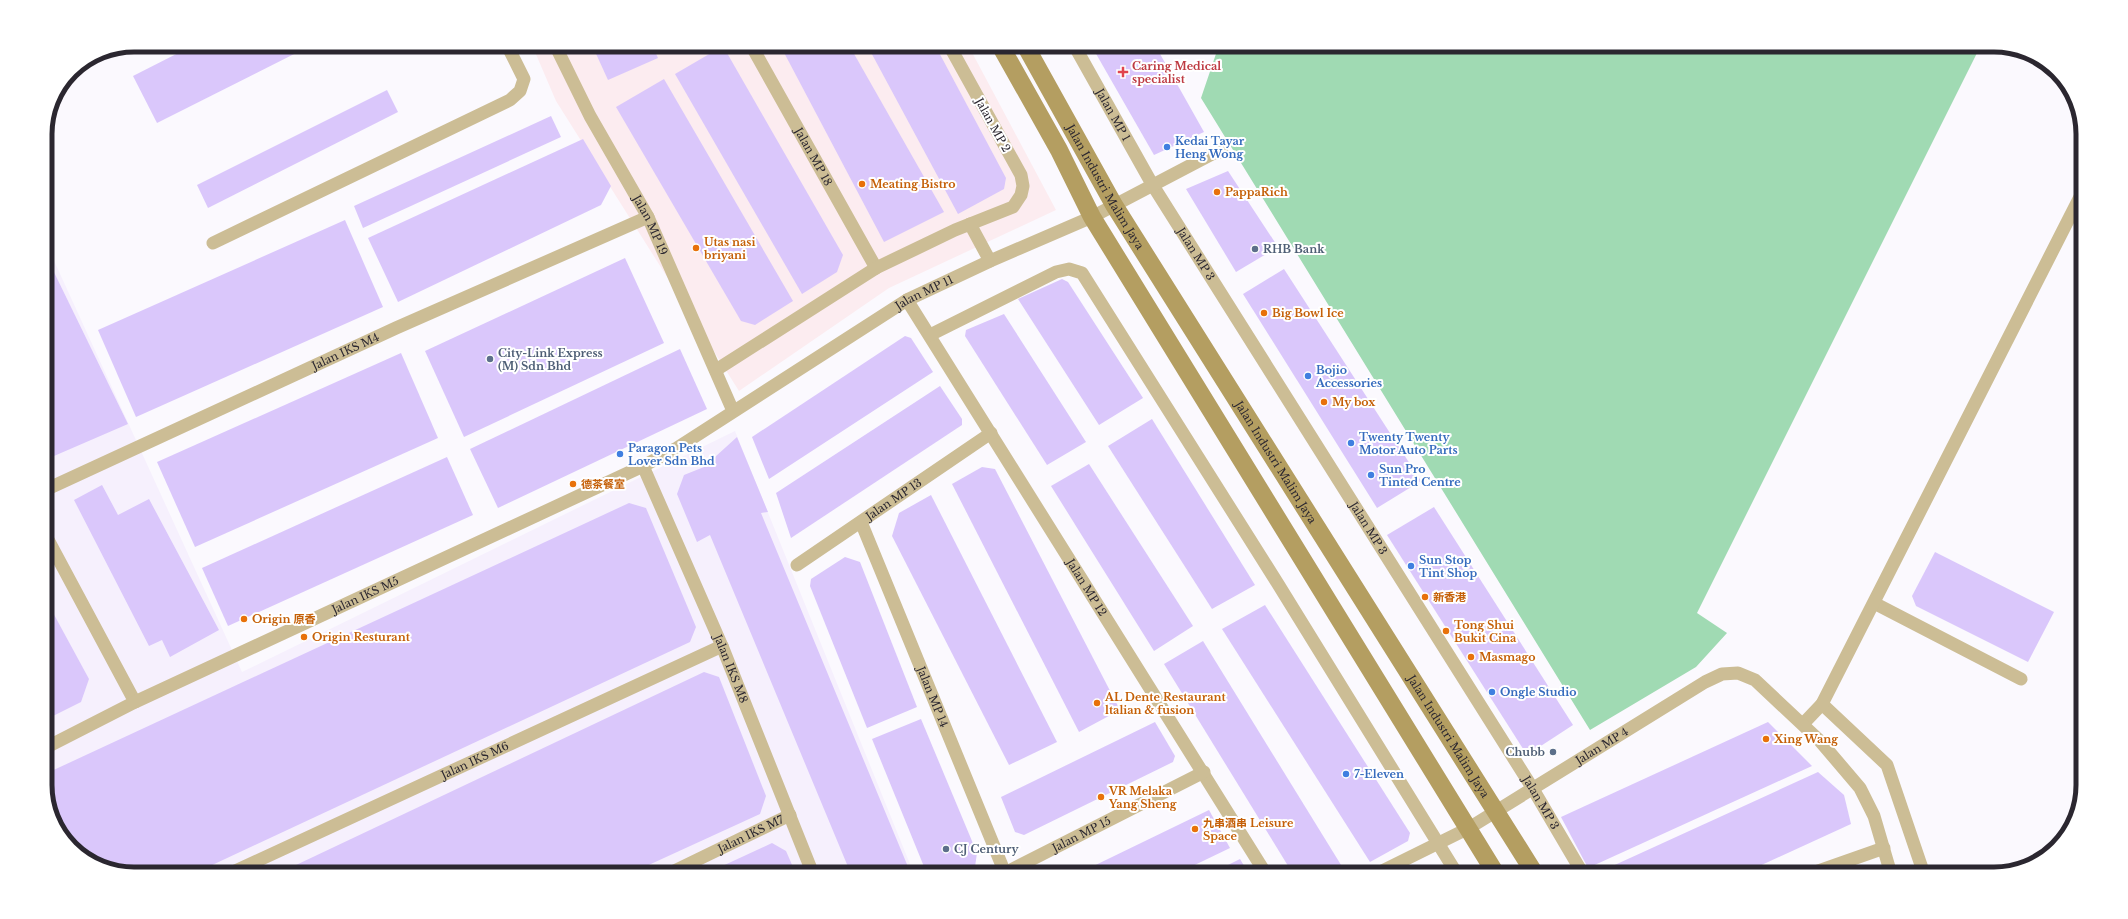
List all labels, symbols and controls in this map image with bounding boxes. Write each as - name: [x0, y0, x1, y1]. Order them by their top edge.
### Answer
- place label: Caring Medical specialist: [1132, 59, 1221, 86]
- marker: Caring Medical specialist: [1117, 66, 1129, 78]
- street label: Jalan MP 1: [1092, 84, 1133, 144]
- street label: Jalan MP 2: [971, 94, 1014, 155]
- street label: Jalan Industri Malim Jaya: [1063, 120, 1148, 253]
- street label: Jalan MP 18: [791, 123, 835, 188]
- place label: Kedai Tayar Heng Wong: [1175, 134, 1245, 161]
- marker: Kedai Tayar Heng Wong: [1162, 142, 1172, 152]
- place label: Meating Bistro: [870, 177, 956, 191]
- marker: Meating Bistro: [857, 179, 867, 189]
- place label: PappaRich: [1225, 185, 1288, 199]
- marker: PappaRich: [1212, 187, 1222, 197]
- street label: Jalan MP 19: [629, 191, 671, 257]
- street label: Jalan MP 3: [1173, 223, 1218, 283]
- place label: Utas nasi briyani: [703, 235, 755, 262]
- place label: RHB Bank: [1263, 242, 1325, 256]
- marker: Utas nasi briyani: [691, 243, 701, 253]
- marker: RHB Bank: [1250, 244, 1260, 254]
- street label: Jalan MP 11: [891, 272, 955, 314]
- place label: Big Bowl Ice: [1272, 306, 1344, 320]
- marker: Big Bowl Ice: [1259, 308, 1269, 318]
- street label: Jalan IKS M4: [308, 330, 381, 374]
- place label: City-Link Express (M) Sdn Bhd: [498, 346, 603, 373]
- marker: City-Link Express (M) Sdn Bhd: [485, 354, 495, 364]
- place label: Bojio Accessories: [1315, 363, 1382, 390]
- marker: Bojio Accessories: [1303, 371, 1313, 381]
- place label: My box: [1332, 395, 1376, 409]
- street label: Jalan Industri Malim Jaya: [1231, 397, 1320, 527]
- marker: My box: [1319, 397, 1329, 407]
- place label: Twenty Twenty Motor Auto Parts: [1359, 430, 1458, 457]
- marker: Twenty Twenty Motor Auto Parts: [1346, 438, 1356, 448]
- place label: Paragon Pets Lover Sdn Bhd: [628, 441, 715, 468]
- marker: Paragon Pets Lover Sdn Bhd: [615, 449, 625, 459]
- place label: Sun Pro Tinted Centre: [1379, 462, 1461, 489]
- marker: Sun Pro Tinted Centre: [1366, 470, 1376, 480]
- street label: Jalan MP 13: [861, 475, 925, 524]
- place label: 德茶餐室: [581, 477, 625, 491]
- marker: 德茶餐室: [568, 479, 578, 489]
- street label: Jalan MP 3: [1346, 497, 1391, 557]
- place label: Sun Stop Tint Shop: [1419, 553, 1477, 580]
- street label: Jalan MP 12: [1063, 555, 1110, 619]
- marker: Sun Stop Tint Shop: [1406, 561, 1416, 571]
- street label: Jalan IKS M5: [328, 573, 401, 617]
- place label: 新香港: [1433, 590, 1466, 604]
- marker: 新香港: [1420, 592, 1430, 602]
- place label: Origin 原香: [252, 612, 315, 626]
- marker: Origin 原香: [239, 614, 249, 624]
- place label: Tong Shui Bukit Cina: [1454, 618, 1517, 645]
- marker: Tong Shui Bukit Cina: [1441, 626, 1451, 636]
- place label: Origin Resturant: [312, 630, 411, 644]
- street label: Jalan IKS M8: [710, 630, 751, 705]
- marker: Origin Resturant: [299, 632, 309, 642]
- place label: Masmago: [1479, 650, 1535, 664]
- marker: Masmago: [1466, 652, 1476, 662]
- street label: Jalan MP 14: [913, 663, 951, 729]
- street label: Jalan Industri Malim Jaya: [1404, 671, 1493, 801]
- place label: Ongle Studio: [1500, 685, 1576, 699]
- marker: Ongle Studio: [1487, 687, 1497, 697]
- place label: AL Dente Restaurant ltalian & fusion: [1104, 690, 1226, 717]
- marker: AL Dente Restaurant ltalian & fusion: [1092, 698, 1102, 708]
- street label: Jalan MP 4: [1571, 724, 1631, 768]
- place label: Xing Wang: [1773, 732, 1838, 746]
- marker: Xing Wang: [1761, 734, 1771, 744]
- street label: Jalan IKS M6: [437, 739, 511, 783]
- place label: Chubb: [1505, 745, 1545, 759]
- marker: Chubb: [1548, 747, 1558, 757]
- place label: 7-Eleven: [1354, 767, 1404, 781]
- marker: 7-Eleven: [1341, 769, 1351, 779]
- street label: Jalan MP 3: [1518, 772, 1562, 832]
- place label: VR Melaka Yang Sheng: [1108, 784, 1177, 811]
- marker: VR Melaka Yang Sheng: [1096, 792, 1106, 802]
- street label: Jalan IKS M7: [714, 812, 786, 857]
- street label: Jalan MP 15: [1048, 813, 1113, 856]
- place label: 九串酒串 Leisure Space: [1203, 816, 1294, 843]
- marker: 九串酒串 Leisure Space: [1190, 824, 1200, 834]
- place label: CJ Century: [954, 842, 1019, 856]
- marker: CJ Century: [941, 844, 951, 854]

